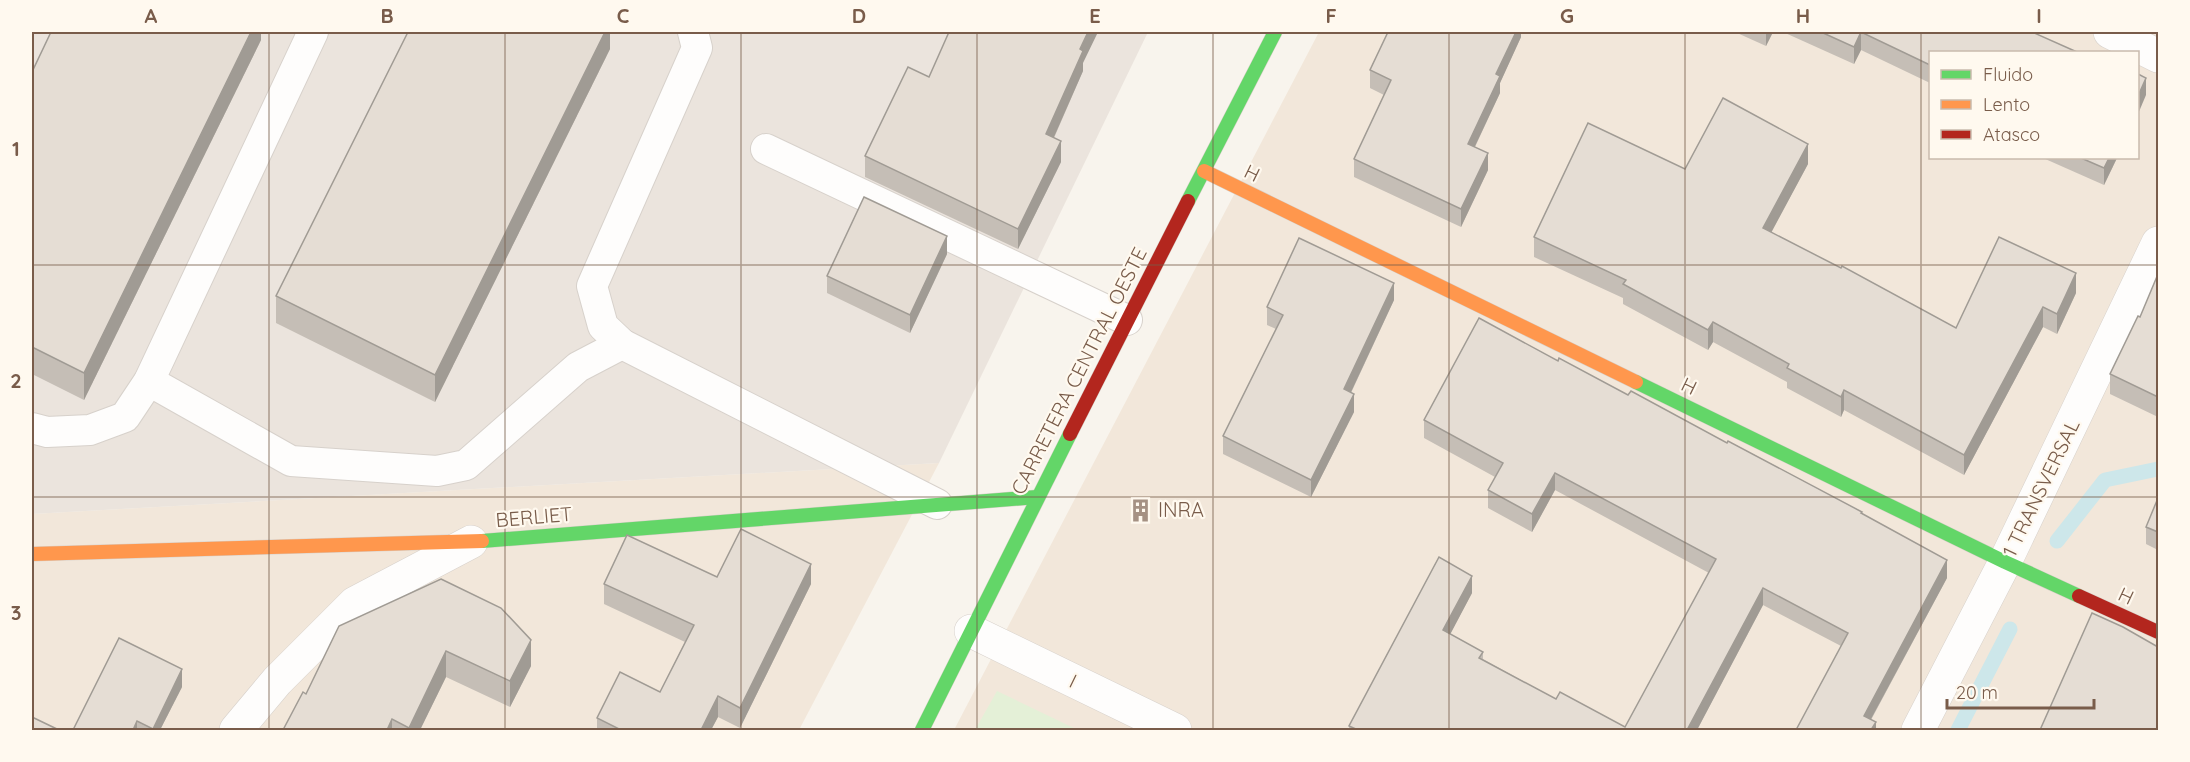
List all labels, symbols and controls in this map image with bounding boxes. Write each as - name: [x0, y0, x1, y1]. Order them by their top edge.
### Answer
- text: A: [145, 3, 158, 28]
- text: B: [380, 3, 394, 28]
- text: C: [617, 3, 630, 28]
- text: D: [852, 3, 866, 28]
- text: E: [1089, 3, 1101, 28]
- text: F: [1325, 3, 1337, 28]
- text: G: [1560, 3, 1574, 28]
- text: H: [1796, 3, 1810, 28]
- text: I: [2036, 3, 2042, 28]
- legend: [1929, 51, 2139, 159]
- text: Fluido: [1983, 63, 2033, 86]
- text: Lento: [1983, 93, 2030, 116]
- text: Atasco: [1983, 123, 2040, 146]
- text: 1: [12, 136, 20, 161]
- street label: H: [1240, 158, 1264, 187]
- street label: CARRETERA CENTRAL OESTE: [1005, 243, 1152, 499]
- text: 2: [10, 368, 22, 393]
- street label: H: [1677, 371, 1701, 400]
- street label: 1 TRANSVERSAL: [1996, 415, 2085, 561]
- building icon: INRA: [1127, 497, 1153, 523]
- place label: INRA: [1158, 497, 1204, 522]
- street label: BERLIET: [495, 501, 573, 532]
- street label: H: [2114, 581, 2138, 610]
- text: 3: [11, 600, 21, 625]
- street label: I: [1065, 668, 1081, 693]
- scale bar: [1947, 672, 2094, 710]
- text: 20 m: [1956, 681, 1998, 704]

